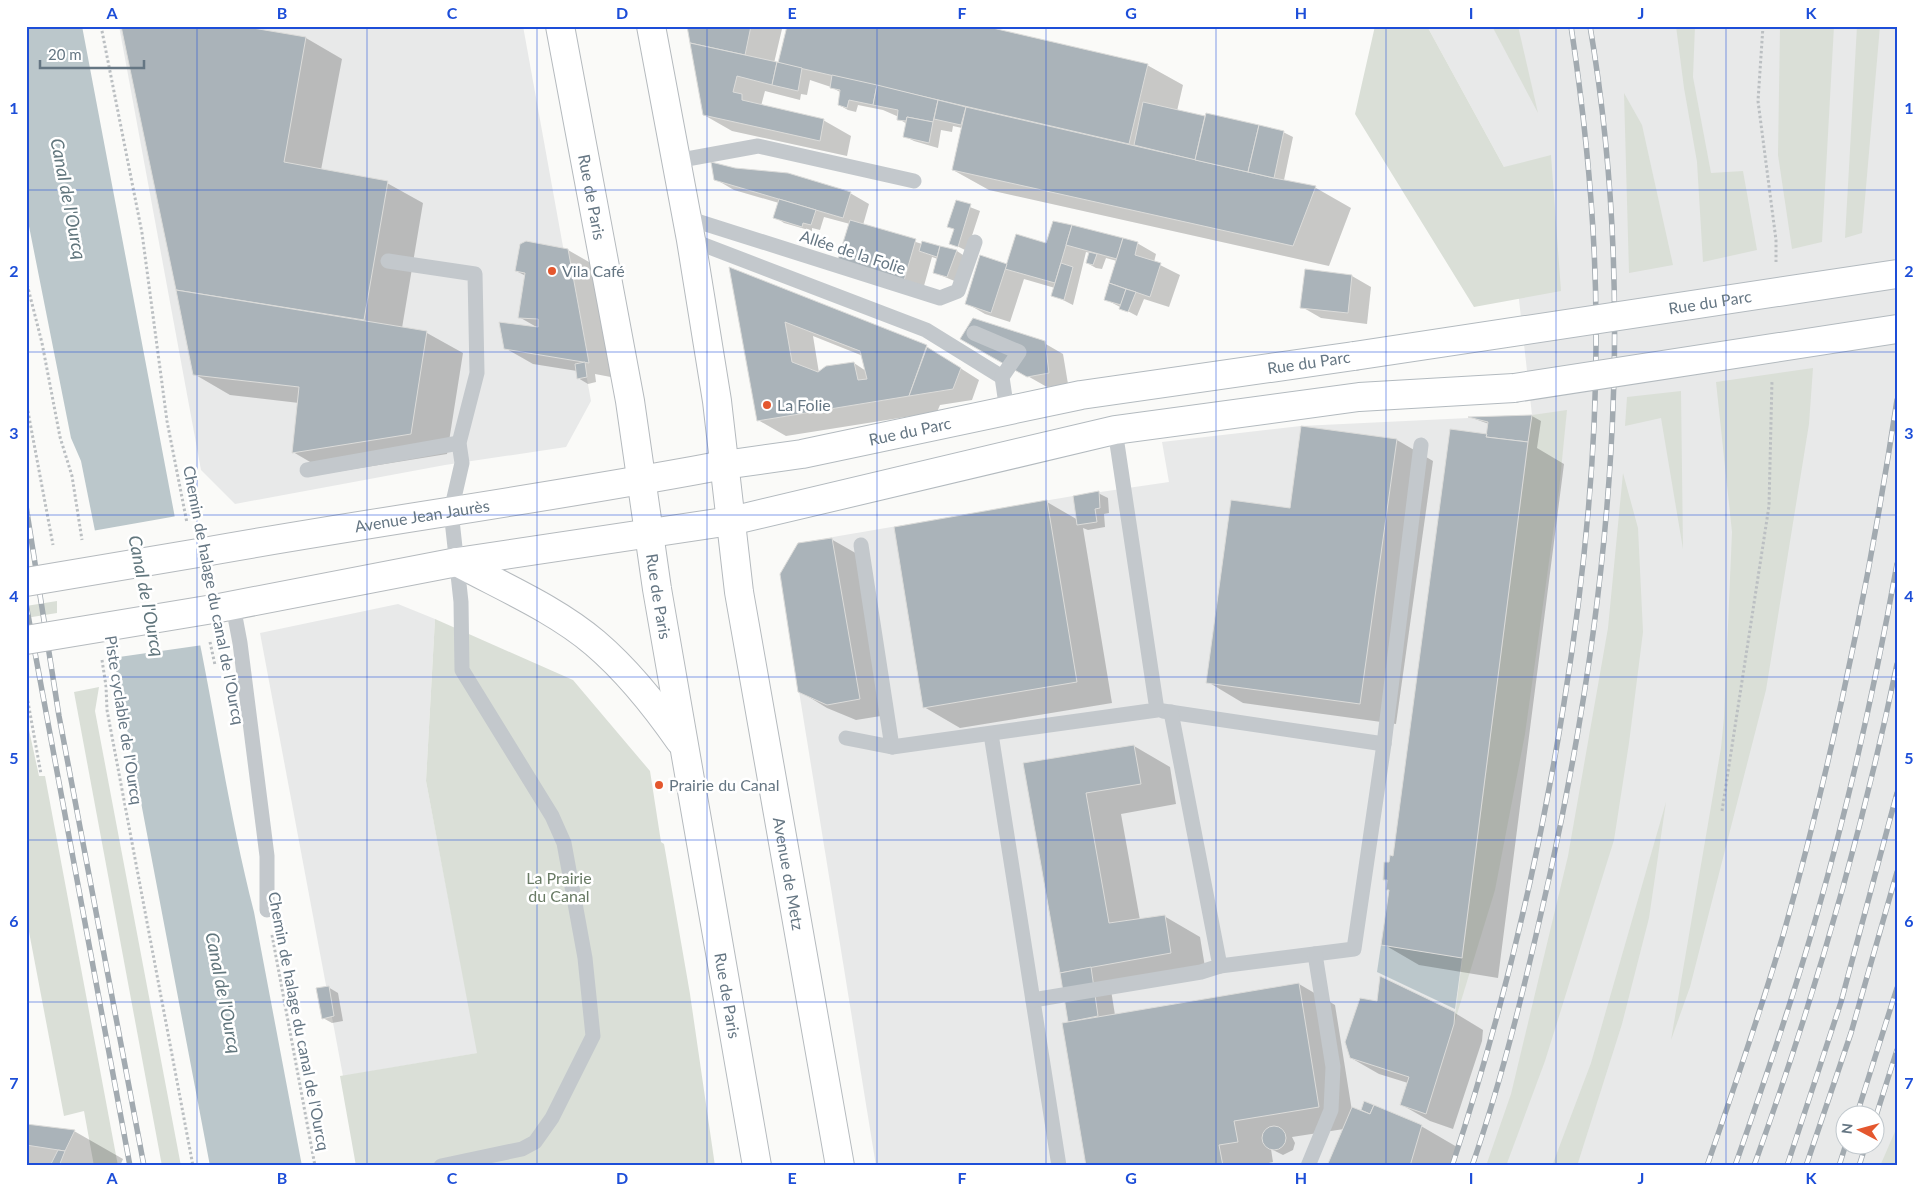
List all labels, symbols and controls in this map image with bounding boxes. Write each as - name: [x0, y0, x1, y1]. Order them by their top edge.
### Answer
- text: A: [105, 3, 118, 22]
- text: B: [277, 3, 287, 22]
- text: C: [447, 3, 458, 22]
- text: D: [616, 3, 628, 22]
- text: E: [787, 3, 797, 22]
- text: F: [957, 3, 967, 22]
- text: G: [1125, 3, 1137, 22]
- text: H: [1295, 3, 1307, 22]
- text: I: [1469, 3, 1473, 22]
- text: J: [1638, 3, 1644, 22]
- text: K: [1806, 3, 1818, 22]
- scale bar: [40, 38, 144, 70]
- text: 20 m: [48, 45, 82, 63]
- text: 1: [9, 98, 19, 117]
- text: 1: [1904, 98, 1914, 117]
- water label: Canal de l'Ourcq: [46, 136, 92, 261]
- street label: Rue de Paris: [575, 153, 610, 241]
- street label: Allée de la Folie: [798, 225, 908, 278]
- text: 2: [9, 261, 19, 280]
- place label: Vila Café: [562, 261, 625, 280]
- text: 2: [1904, 261, 1914, 280]
- marker: Vila Café: [546, 265, 558, 277]
- street label: Rue du Parc: [1667, 286, 1753, 317]
- street label: Rue du Parc: [1266, 347, 1352, 377]
- place label: La Folie: [777, 395, 831, 414]
- marker: La Folie: [761, 399, 773, 411]
- street label: Rue du Parc: [867, 413, 953, 449]
- text: 3: [9, 423, 19, 442]
- text: 3: [1904, 423, 1914, 442]
- street label: Chemin de halage du canal de l'Ourcq: [180, 464, 249, 726]
- street label: Avenue Jean Jaurès: [353, 495, 491, 535]
- water label: Canal de l'Ourcq: [124, 533, 170, 658]
- street label: Rue de Paris: [643, 552, 676, 641]
- text: 4: [9, 586, 19, 605]
- text: 4: [1904, 586, 1914, 605]
- street label: Piste cyclable de l'Ourcq: [102, 634, 147, 806]
- text: 5: [9, 748, 19, 767]
- text: 5: [1904, 748, 1914, 767]
- place label: Prairie du Canal: [669, 775, 779, 794]
- marker: Prairie du Canal: [653, 779, 665, 791]
- street label: Avenue de Metz: [770, 815, 808, 932]
- park label: La Prairie du Canal: [526, 868, 592, 905]
- street label: Chemin de halage du canal de l'Ourcq: [265, 890, 334, 1152]
- text: 6: [9, 911, 19, 930]
- text: 6: [1904, 911, 1914, 930]
- water label: Canal de l'Ourcq: [201, 930, 247, 1055]
- street label: Rue de Paris: [711, 951, 745, 1040]
- text: 7: [9, 1073, 19, 1092]
- text: 7: [1904, 1073, 1914, 1092]
- north arrow: [1836, 1104, 1886, 1154]
- text: N: [1838, 1122, 1856, 1135]
- text: A: [105, 1168, 118, 1187]
- text: B: [277, 1168, 287, 1187]
- text: C: [447, 1168, 458, 1187]
- text: D: [616, 1168, 628, 1187]
- text: E: [787, 1168, 797, 1187]
- text: F: [957, 1168, 967, 1187]
- text: G: [1125, 1168, 1137, 1187]
- text: H: [1295, 1168, 1307, 1187]
- text: I: [1469, 1168, 1473, 1187]
- text: J: [1638, 1168, 1644, 1187]
- text: K: [1806, 1168, 1818, 1187]

